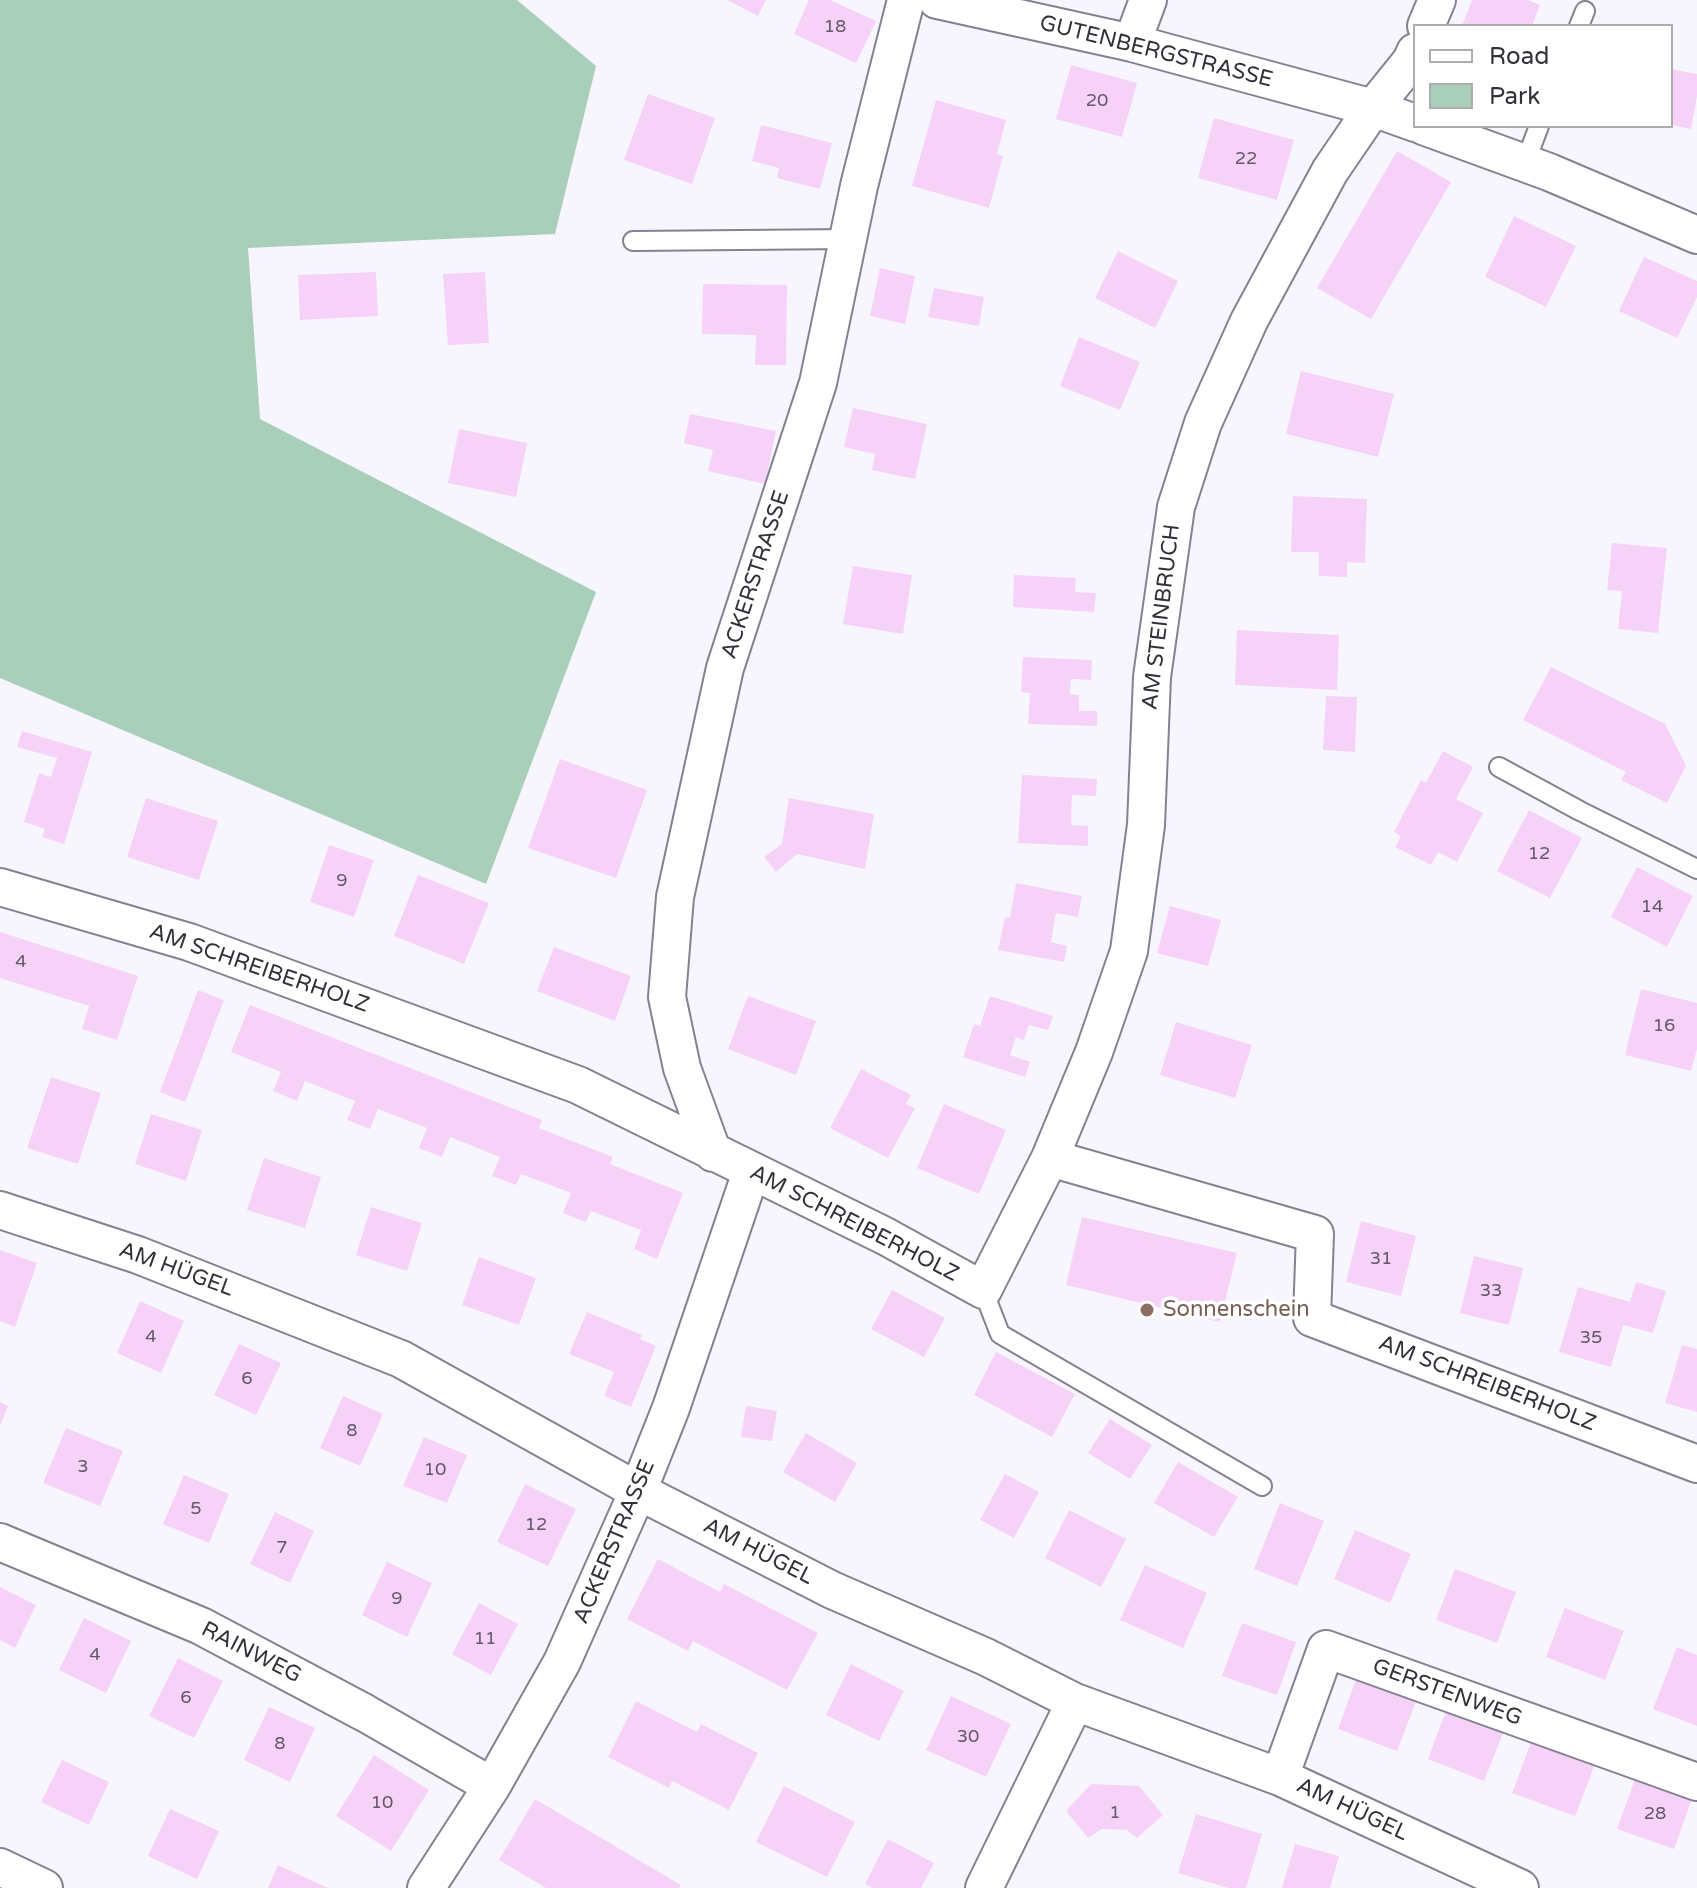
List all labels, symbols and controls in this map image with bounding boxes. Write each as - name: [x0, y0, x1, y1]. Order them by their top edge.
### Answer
- street label: GUTENBERGSTRASSE: [1037, 10, 1275, 94]
- house number: 18: [824, 16, 846, 38]
- legend: [1413, 24, 1673, 128]
- text: Road: [1489, 42, 1549, 71]
- text: Park: [1489, 82, 1540, 111]
- house number: 20: [1086, 90, 1108, 112]
- house number: 22: [1235, 148, 1257, 170]
- street label: ACKERSTRASSE: [716, 488, 796, 662]
- street label: AM STEINBRUCH: [1138, 523, 1186, 711]
- house number: 12: [1528, 843, 1550, 865]
- house number: 9: [336, 870, 348, 892]
- house number: 14: [1641, 896, 1663, 918]
- street label: AM SCHREIBERHOLZ: [146, 919, 372, 1019]
- house number: 4: [15, 951, 27, 973]
- house number: 16: [1653, 1015, 1675, 1037]
- street label: AM SCHREIBERHOLZ: [745, 1160, 963, 1288]
- street label: AM HÜGEL: [115, 1237, 237, 1303]
- house number: 31: [1370, 1248, 1392, 1270]
- house number: 33: [1480, 1280, 1502, 1302]
- place label: Sonnenschein: [1163, 1297, 1310, 1323]
- marker: Sonnenschein: [1138, 1301, 1156, 1319]
- house number: 4: [145, 1326, 157, 1348]
- house number: 35: [1580, 1327, 1602, 1349]
- street label: AM SCHREIBERHOLZ: [1374, 1330, 1600, 1438]
- house number: 6: [241, 1368, 253, 1390]
- house number: 8: [346, 1420, 358, 1442]
- house number: 3: [77, 1456, 89, 1478]
- street label: ACKERSTRASSE: [569, 1456, 661, 1628]
- house number: 10: [424, 1459, 446, 1481]
- house number: 5: [190, 1498, 202, 1520]
- street label: AM HÜGEL: [699, 1513, 817, 1591]
- house number: 12: [525, 1514, 547, 1536]
- house number: 7: [276, 1537, 288, 1559]
- house number: 9: [391, 1588, 403, 1610]
- street label: RAINWEG: [197, 1617, 305, 1689]
- house number: 11: [474, 1628, 496, 1650]
- house number: 4: [89, 1644, 101, 1666]
- street label: GERSTENWEG: [1369, 1654, 1525, 1732]
- house number: 6: [180, 1687, 192, 1709]
- house number: 30: [957, 1726, 979, 1748]
- house number: 8: [274, 1733, 286, 1755]
- street label: AM HÜGEL: [1292, 1773, 1412, 1847]
- house number: 10: [371, 1792, 393, 1814]
- house number: 1: [1109, 1802, 1121, 1824]
- house number: 28: [1644, 1803, 1666, 1825]

